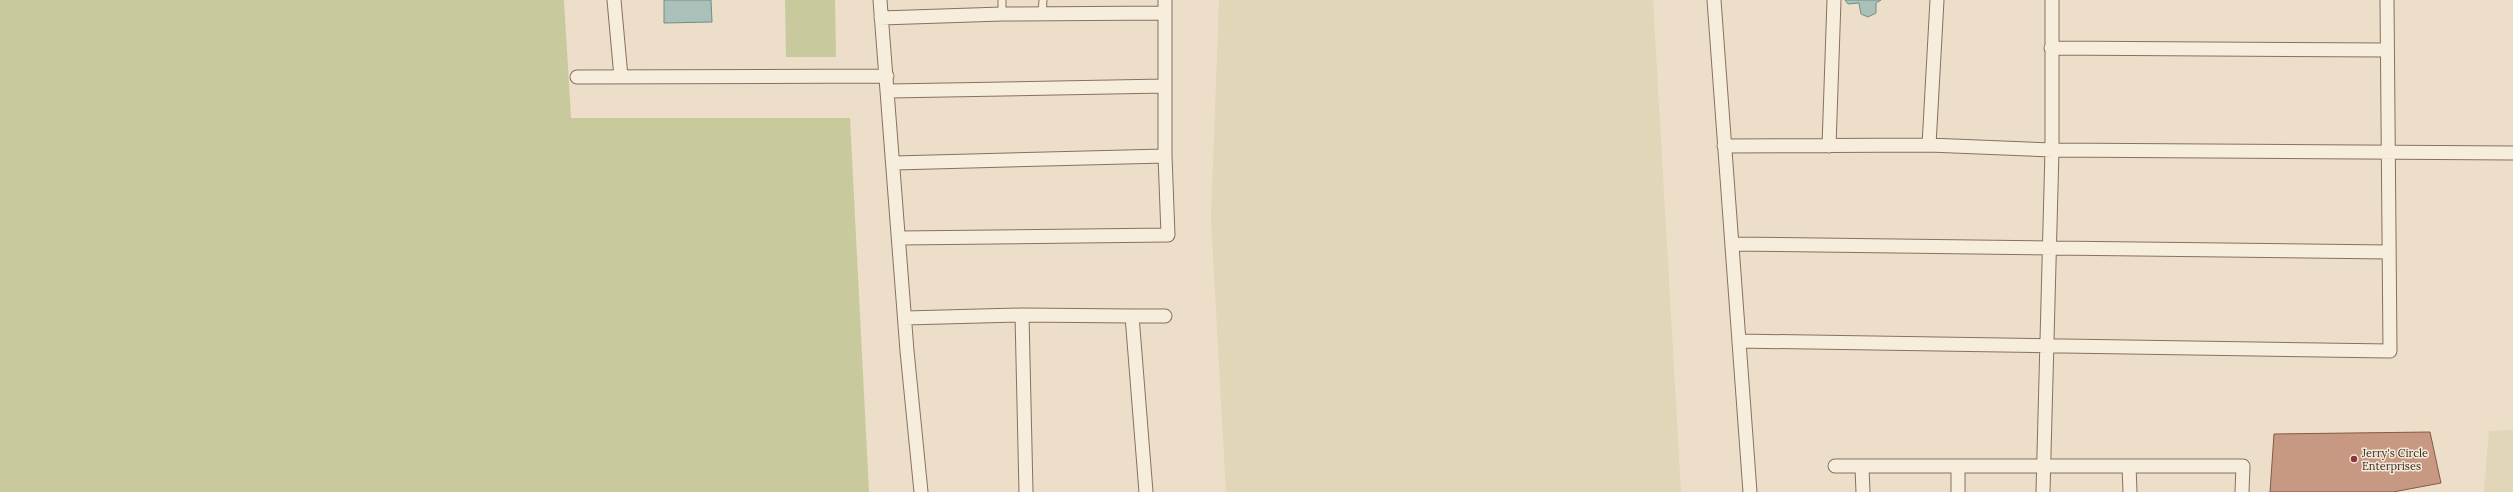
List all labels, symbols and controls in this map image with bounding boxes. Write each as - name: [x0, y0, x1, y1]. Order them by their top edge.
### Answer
- place label: Jerry's Circle Enterprises: [2361, 446, 2428, 473]
- marker: Jerry's Circle Enterprises: [2349, 454, 2359, 464]

